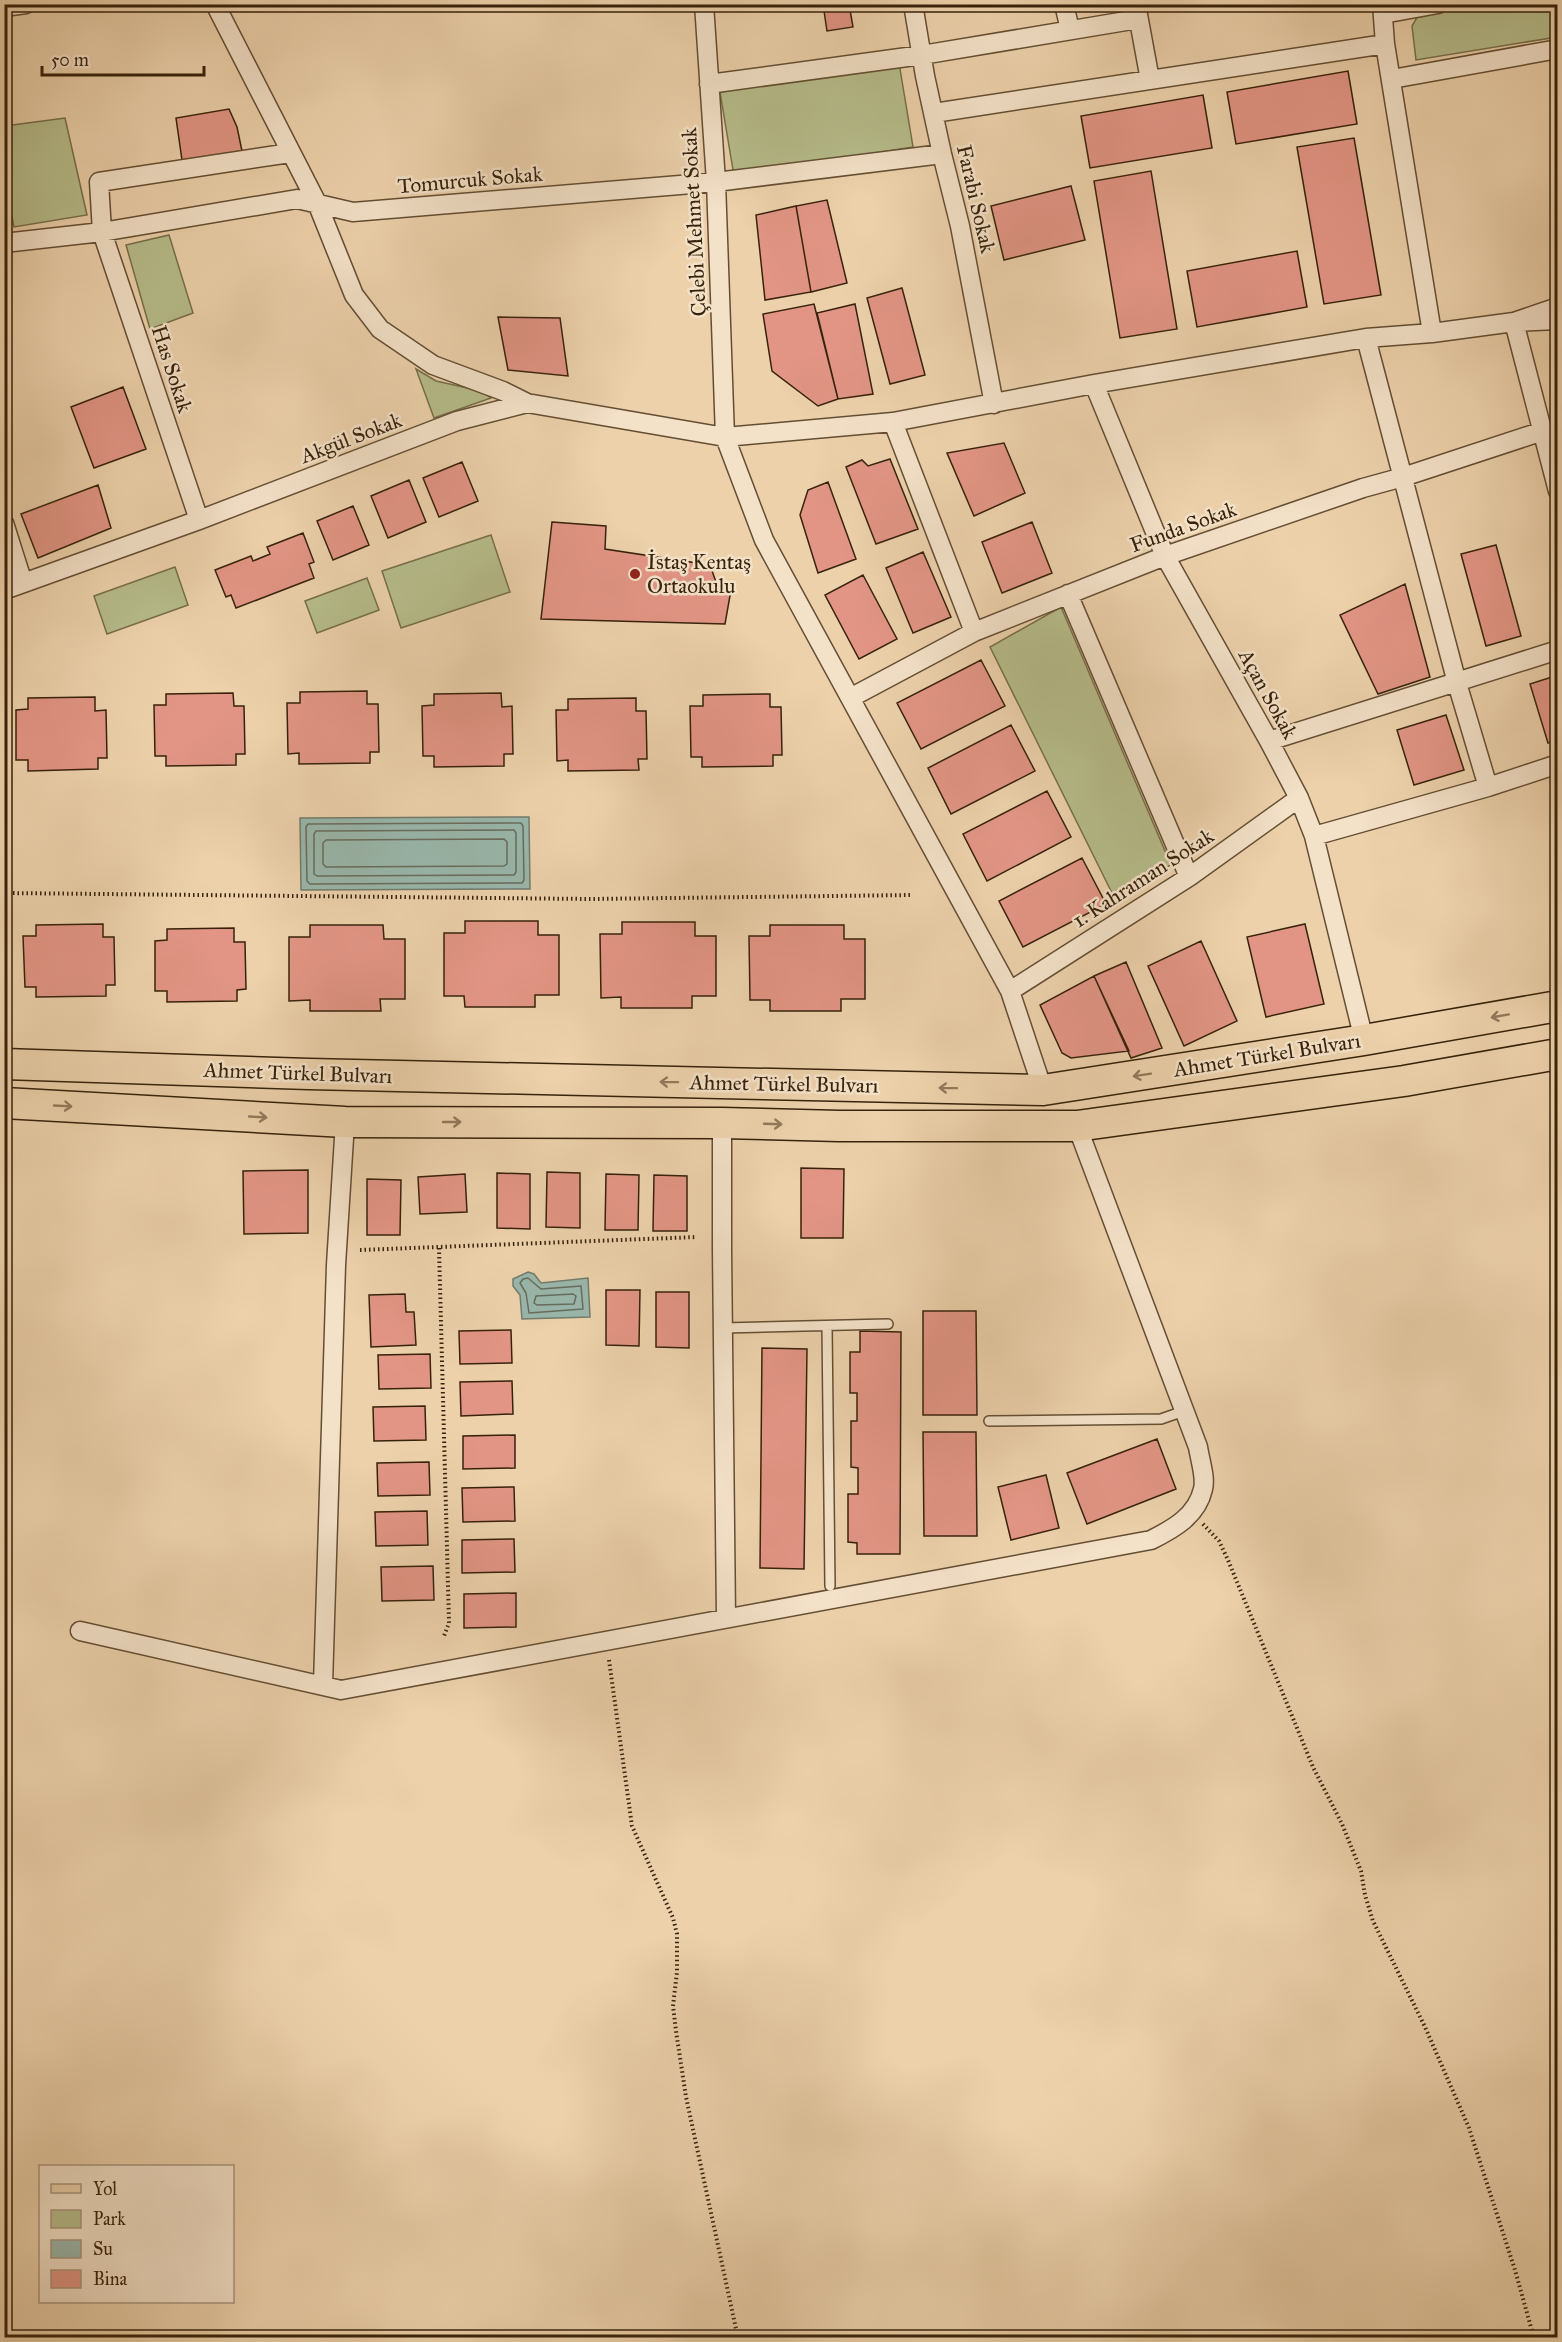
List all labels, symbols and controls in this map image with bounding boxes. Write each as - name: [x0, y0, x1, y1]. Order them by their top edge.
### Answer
- scale bar: [42, 39, 204, 77]
- text: 50 m: [51, 49, 89, 71]
- street label: Çelebi Mehmet Sokak: [676, 127, 712, 317]
- street label: Farabi Sokak: [951, 142, 1001, 256]
- street label: Tomurcuk Sokak: [397, 161, 544, 199]
- street label: Has Sokak: [146, 322, 198, 416]
- street label: Akgül Sokak: [296, 407, 406, 470]
- street label: Funda Sokak: [1126, 496, 1240, 558]
- place label: İstaş Kentaş Ortaokulu: [647, 549, 751, 599]
- marker: İstaş Kentaş Ortaokulu: [628, 567, 642, 581]
- street label: Açan Sokak: [1232, 644, 1303, 744]
- street label: 1. Kahraman Sokak: [1068, 823, 1219, 933]
- one-way arrow: [1490, 1011, 1510, 1022]
- street label: Ahmet Türkel Bulvarı: [1171, 1027, 1363, 1083]
- street label: Ahmet Türkel Bulvarı: [202, 1057, 393, 1089]
- street label: Ahmet Türkel Bulvarı: [688, 1069, 879, 1099]
- one-way arrow: [1132, 1069, 1152, 1080]
- one-way arrow: [659, 1076, 679, 1087]
- one-way arrow: [938, 1082, 958, 1094]
- one-way arrow: [52, 1101, 72, 1112]
- one-way arrow: [247, 1112, 267, 1123]
- one-way arrow: [442, 1116, 462, 1128]
- one-way arrow: [763, 1119, 783, 1130]
- legend: [39, 2165, 234, 2303]
- text: Yol: [93, 2178, 117, 2200]
- text: Park: [93, 2208, 126, 2230]
- text: Su: [93, 2238, 113, 2260]
- text: Bina: [93, 2268, 128, 2290]

